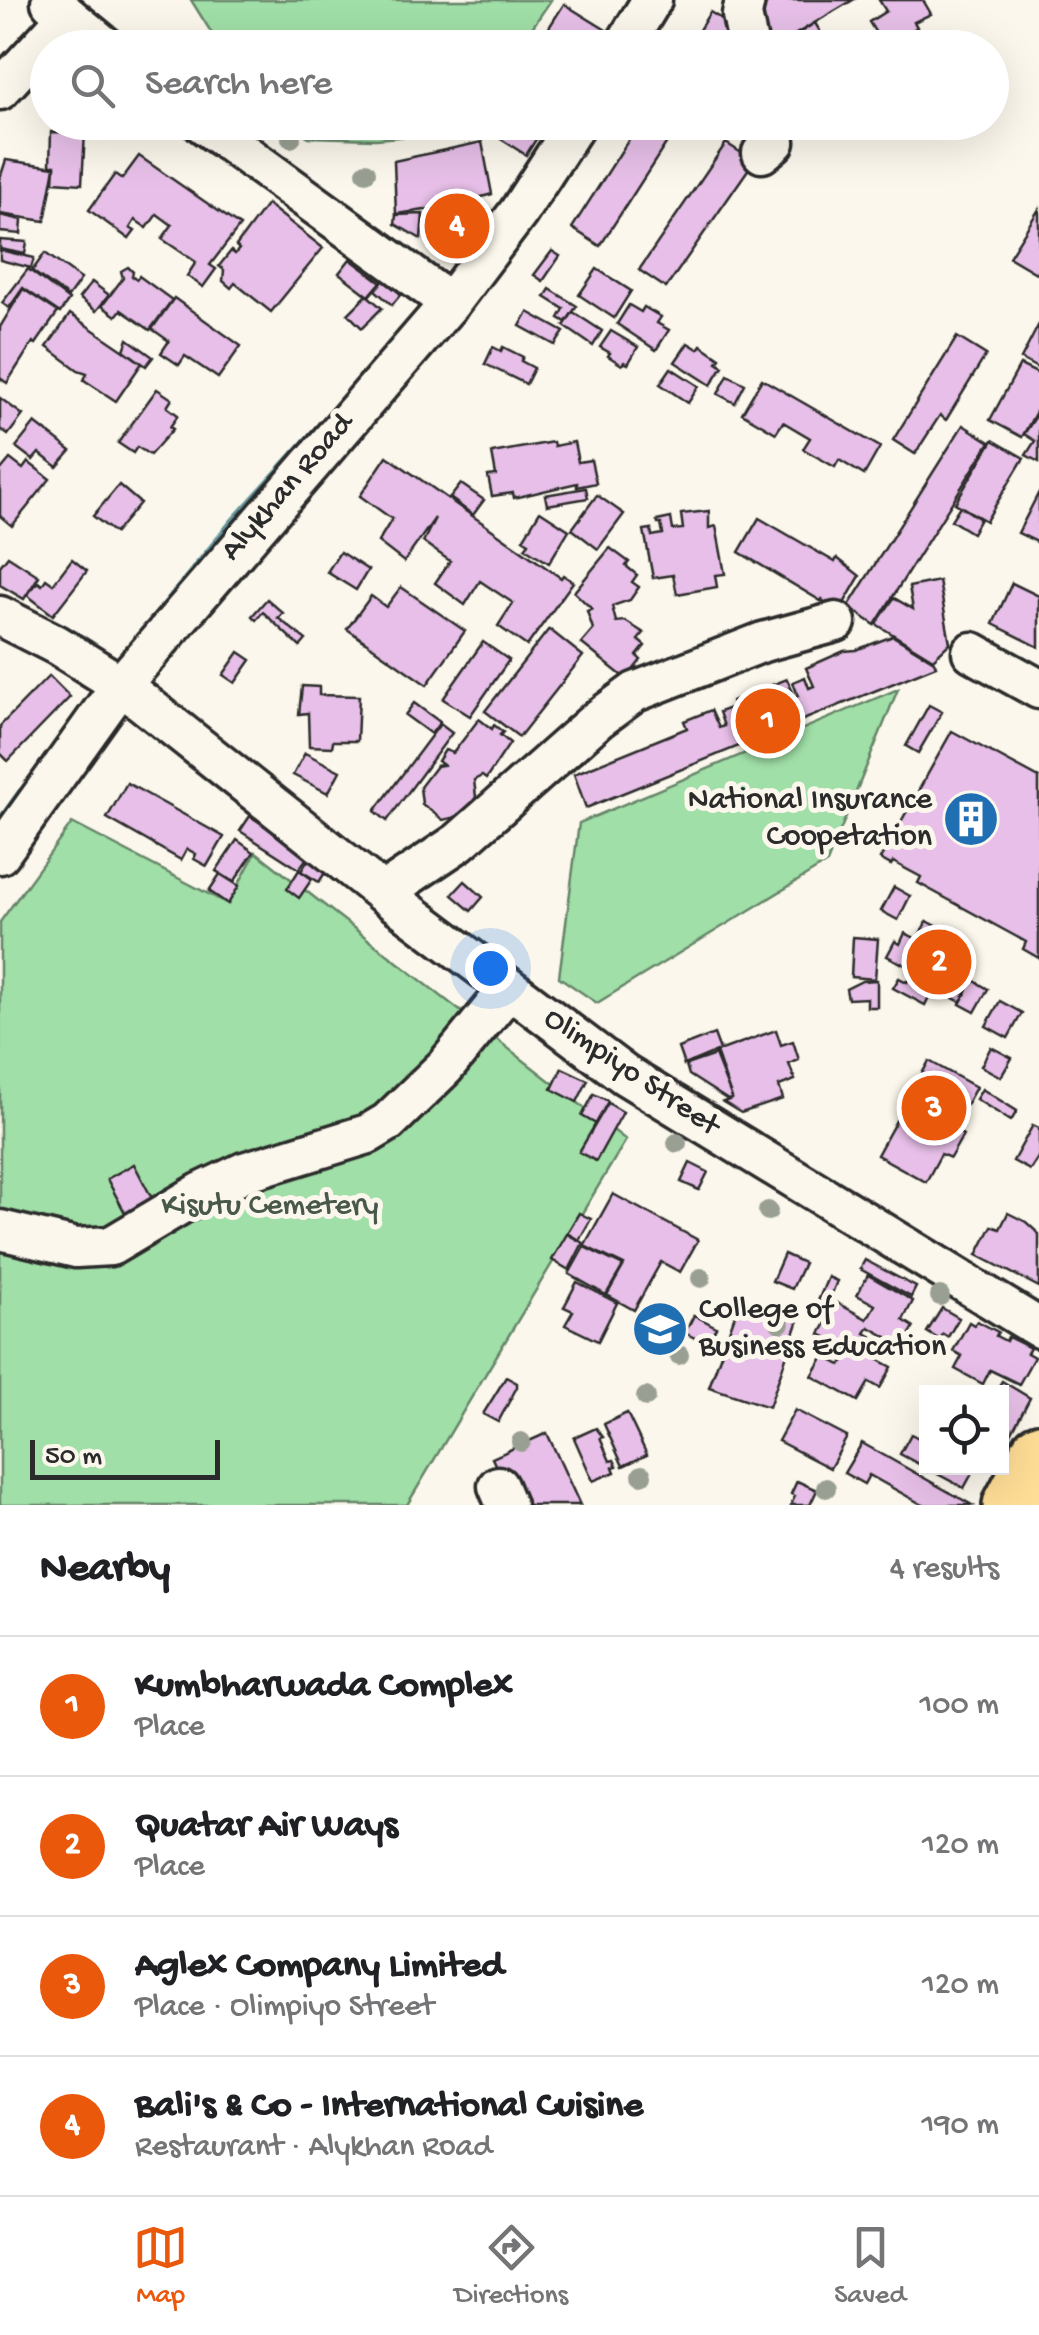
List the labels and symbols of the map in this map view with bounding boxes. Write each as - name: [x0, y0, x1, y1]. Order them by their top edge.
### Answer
- pin: 4: [424, 188, 490, 264]
- street label: Alykhan Road: [213, 405, 364, 570]
- pin: 1: [736, 684, 800, 758]
- place label: National Insurance Coopetation: [688, 782, 932, 857]
- building icon: National Insurance Coopetation: [941, 789, 1001, 849]
- pin: 2: [906, 924, 972, 1000]
- your location: [465, 943, 516, 994]
- street label: Olimpiyo Street: [536, 1000, 729, 1147]
- pin: 3: [902, 1070, 966, 1146]
- park label: Kisutu Cemetery: [162, 1188, 379, 1226]
- place label: College of Business Education: [698, 1292, 946, 1367]
- school or university icon: College of Business Education: [630, 1299, 690, 1359]
- scale bar: [30, 1435, 220, 1480]

